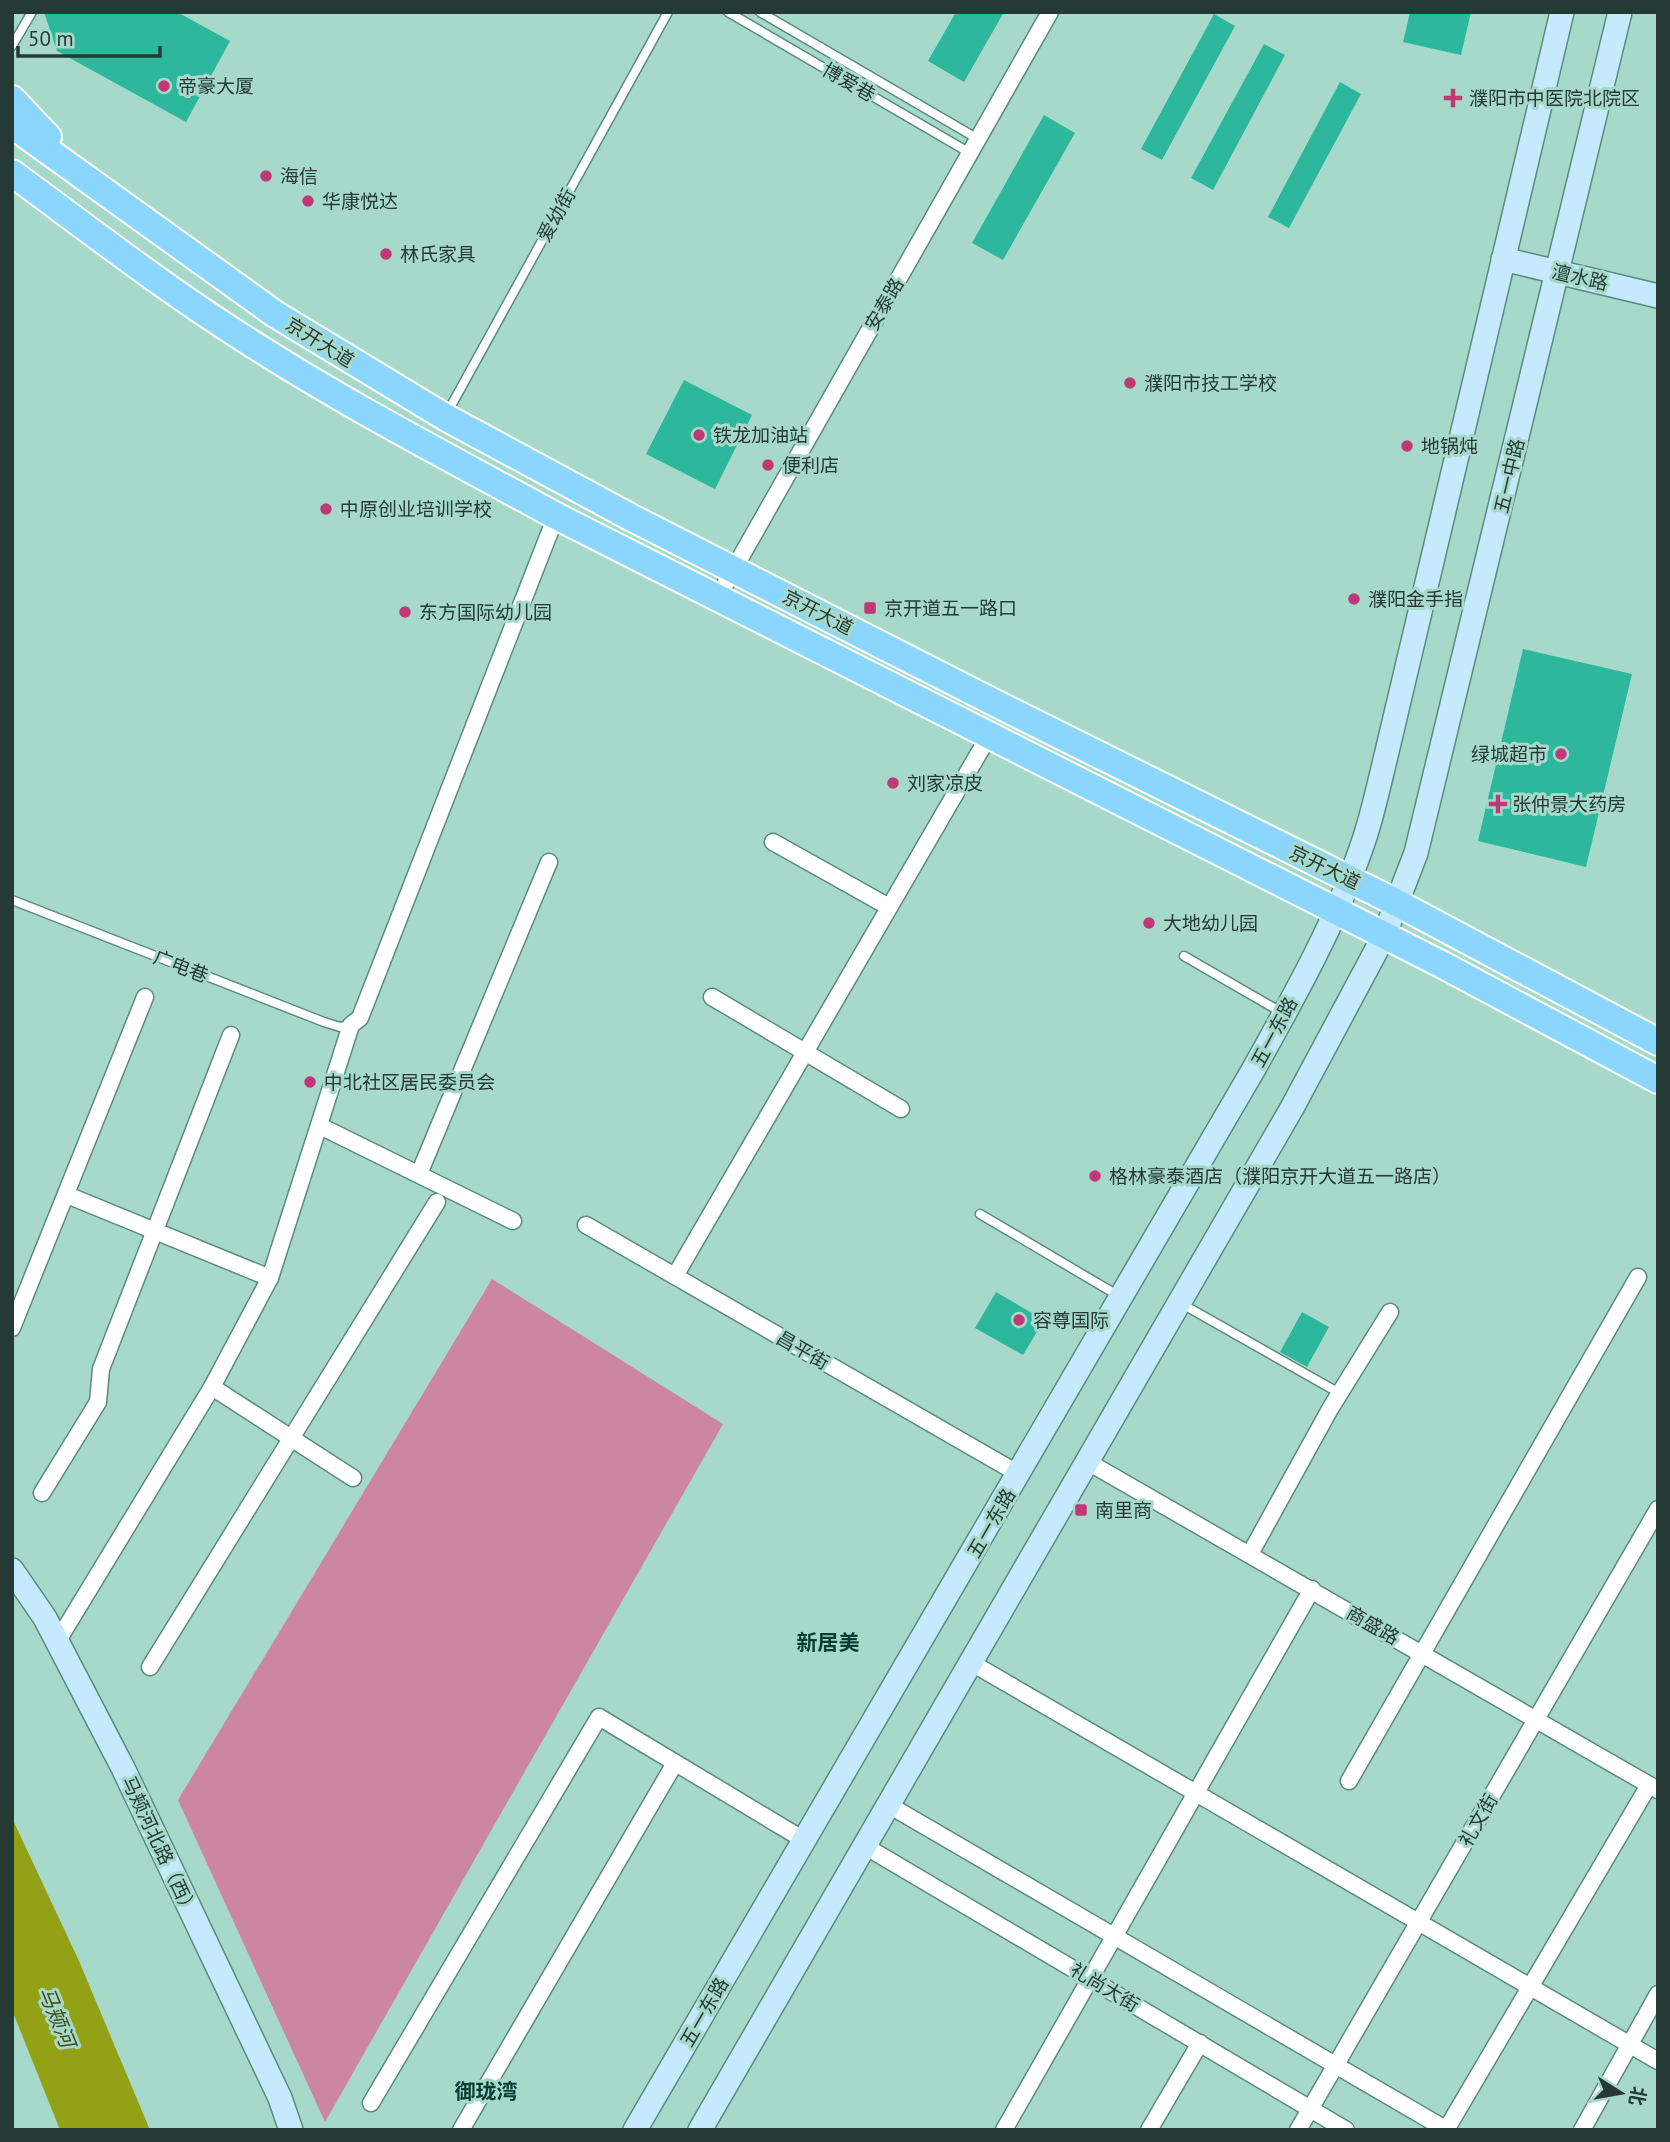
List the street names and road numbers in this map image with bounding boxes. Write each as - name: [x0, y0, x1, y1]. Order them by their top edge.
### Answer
- street label: 博爱巷: [818, 57, 880, 107]
- street label: 爱幼街: [532, 184, 580, 246]
- street label: 澶水路: [1550, 259, 1610, 295]
- street label: 安泰路: [859, 273, 909, 335]
- street label: 京开大道: [281, 312, 359, 372]
- street label: 五一中路: [1489, 436, 1529, 516]
- street label: 京开大道: [779, 584, 857, 640]
- street label: 京开大道: [1286, 840, 1364, 894]
- street label: 广电巷: [150, 945, 212, 987]
- street label: 五一东路: [1246, 993, 1302, 1071]
- street label: 昌平街: [772, 1325, 834, 1375]
- street label: 五一东路: [962, 1484, 1020, 1562]
- street label: 商盛路: [1342, 1600, 1404, 1650]
- street label: 马颊河北路（西）: [117, 1772, 203, 1920]
- street label: 礼文街: [1453, 1789, 1503, 1851]
- street label: 礼尚大街: [1066, 1957, 1144, 2017]
- street label: 五一东路: [675, 1973, 733, 2051]

